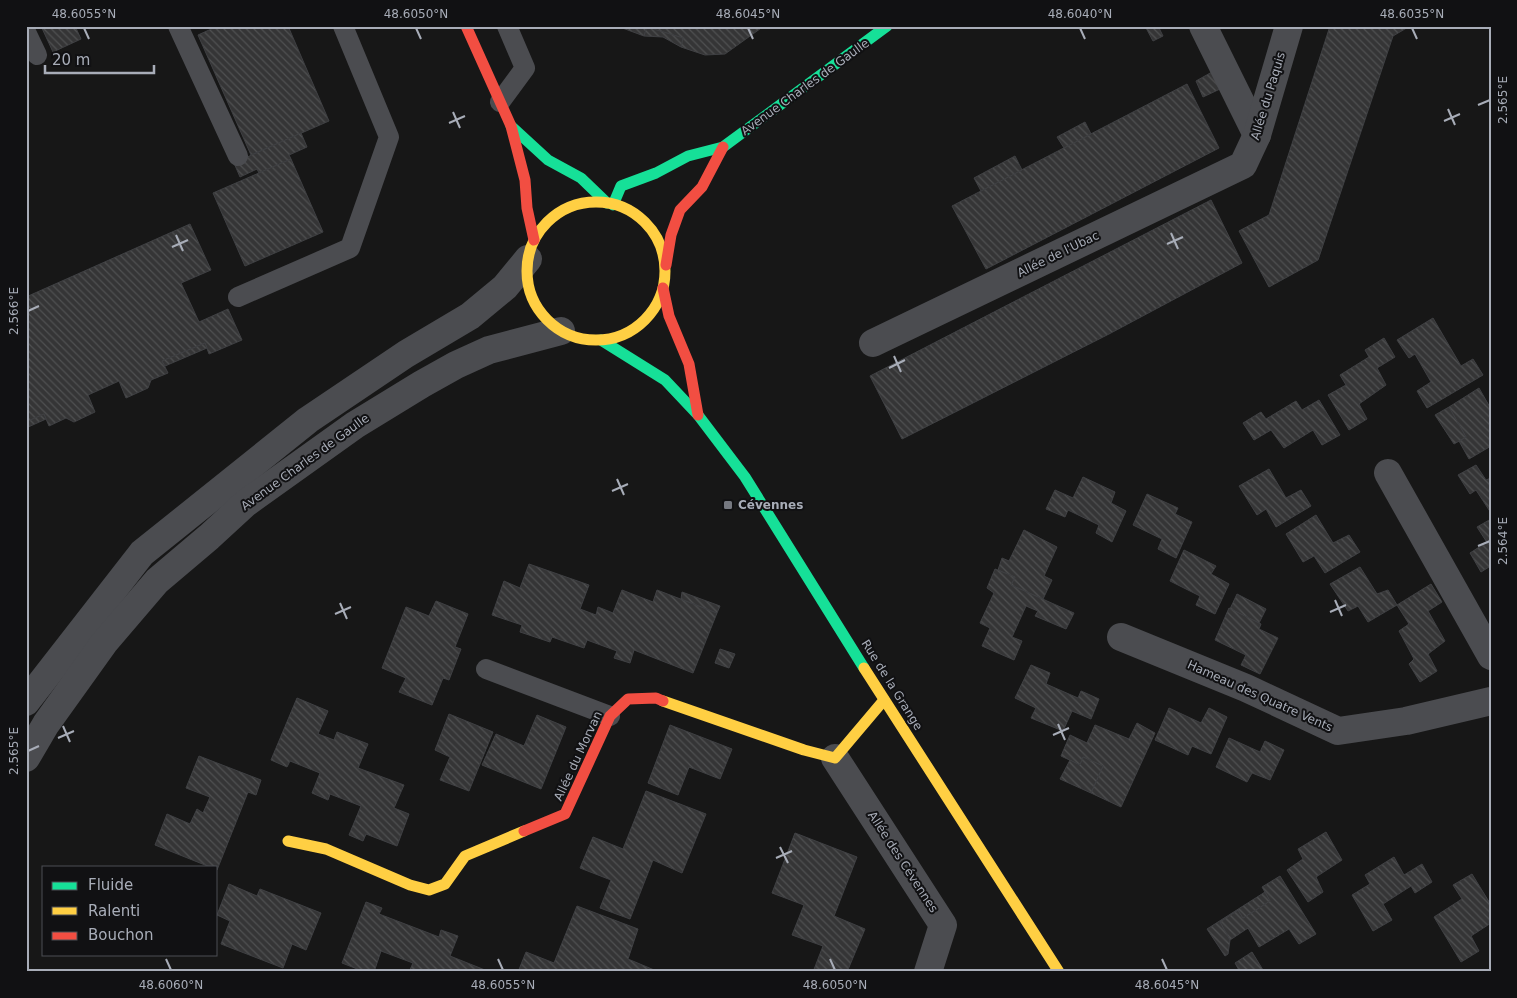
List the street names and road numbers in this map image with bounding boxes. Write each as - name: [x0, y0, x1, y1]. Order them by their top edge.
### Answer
- street label: Avenue Charles de Gaulle: [738, 36, 872, 138]
- street label: Allée du Paquis: [1248, 50, 1288, 142]
- street label: Allée de l'Ubac: [1015, 228, 1101, 280]
- street label: Avenue Charles de Gaulle: [238, 411, 372, 513]
- street label: Rue de la Grange: [858, 637, 926, 733]
- street label: Hameau des Quatre Vents: [1185, 658, 1335, 734]
- street label: Allée du Morvan: [551, 709, 605, 803]
- street label: Allée des Cévennes: [865, 809, 941, 915]

